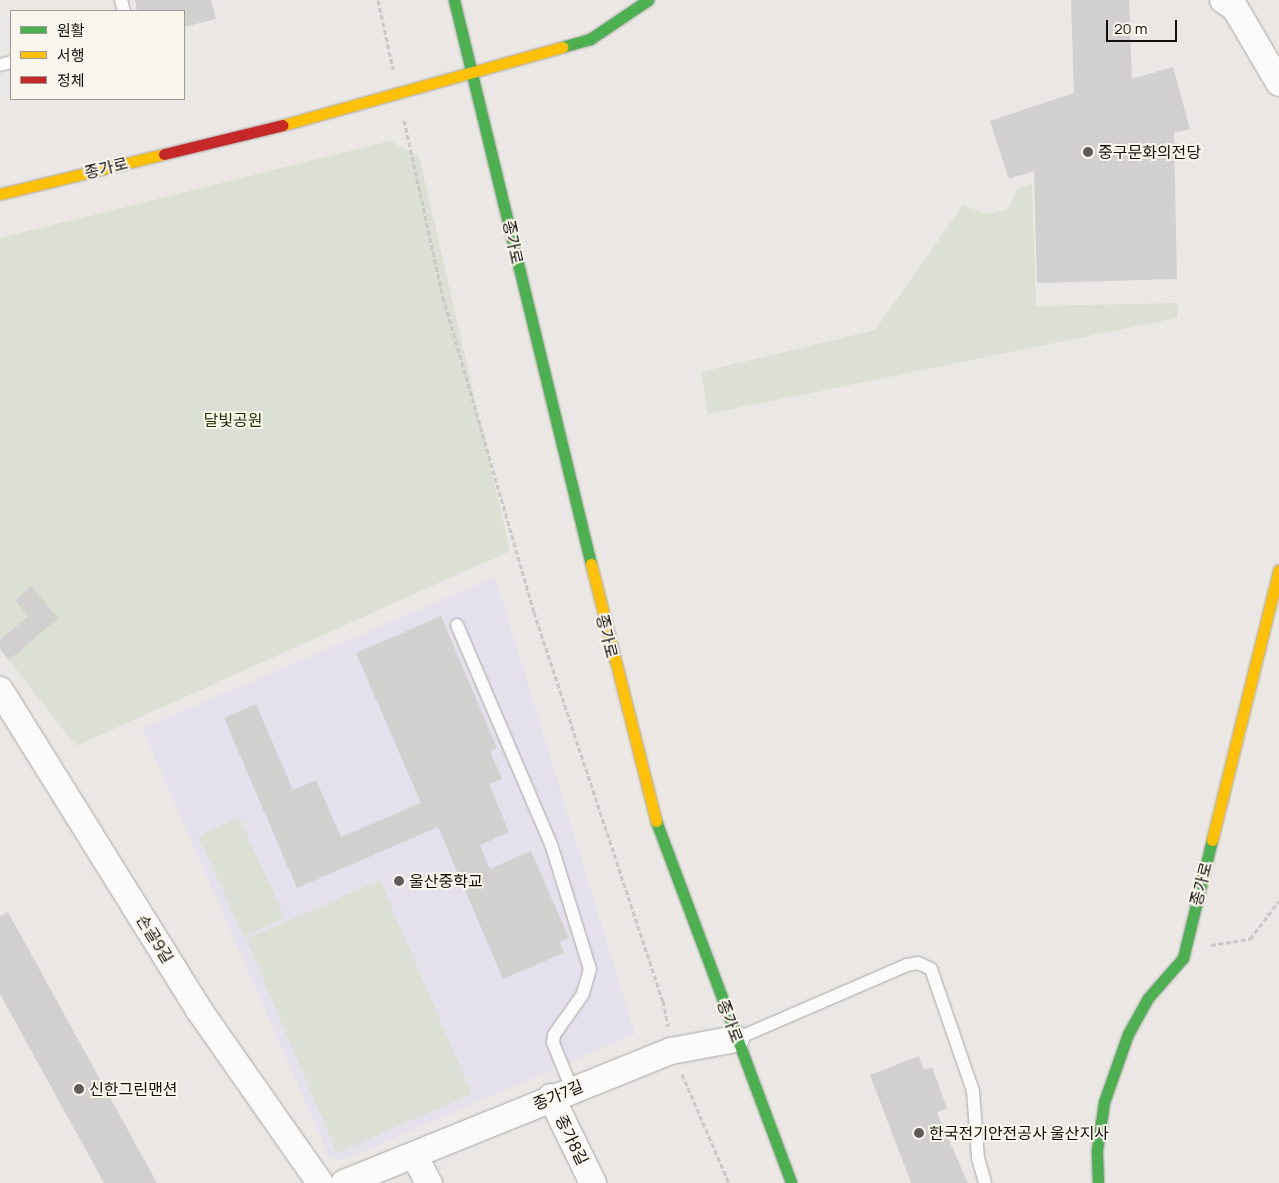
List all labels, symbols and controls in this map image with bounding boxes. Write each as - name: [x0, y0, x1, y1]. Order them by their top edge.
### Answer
- legend: [10, 10, 185, 100]
- scale bar: [1109, 10, 1180, 42]
- text: 20 m: [1114, 18, 1147, 39]
- text: 원활: [57, 20, 85, 41]
- text: 서행: [57, 45, 85, 66]
- text: 정체: [57, 70, 85, 91]
- place label: 중구문화의전당: [1098, 142, 1201, 162]
- marker: 중구문화의전당: [1082, 146, 1094, 158]
- street label: 종가로: [82, 153, 130, 183]
- street label: 종가로: [499, 218, 527, 266]
- park label: 달빛공원: [204, 410, 262, 430]
- street label: 종가로: [592, 612, 622, 660]
- street label: 종가로: [1186, 860, 1216, 908]
- place label: 울산중학교: [409, 871, 483, 891]
- marker: 울산중학교: [393, 875, 405, 887]
- street label: 손골9길: [133, 911, 177, 967]
- street label: 종가로: [713, 997, 747, 1045]
- street label: 종가7길: [530, 1076, 586, 1114]
- place label: 신한그린맨션: [89, 1079, 177, 1099]
- marker: 신한그린맨션: [73, 1083, 85, 1095]
- street label: 종가8길: [552, 1112, 592, 1168]
- place label: 한국전기안전공사 울산지사: [929, 1123, 1109, 1143]
- marker: 한국전기안전공사 울산지사: [913, 1127, 925, 1139]

